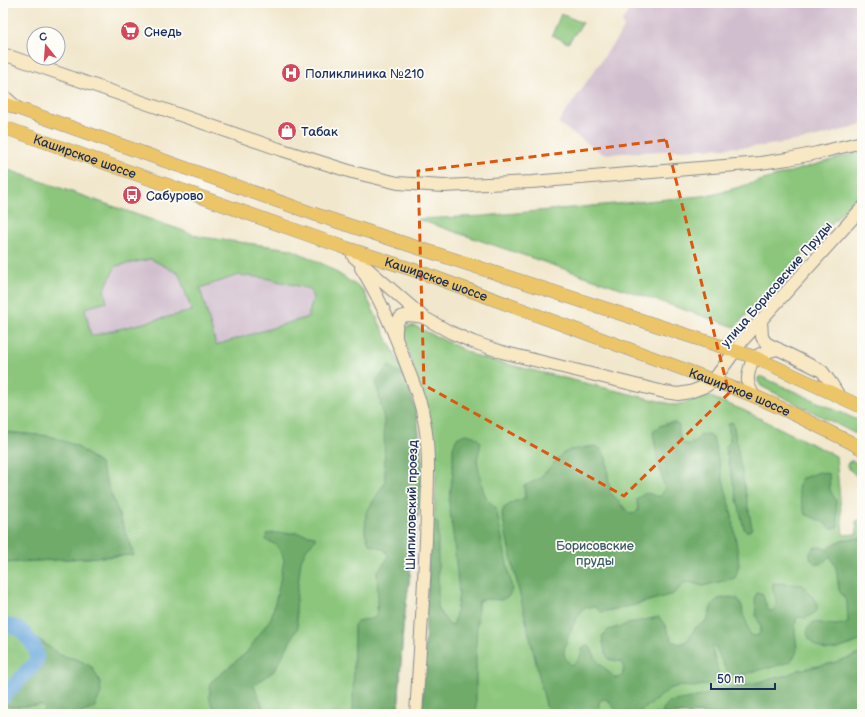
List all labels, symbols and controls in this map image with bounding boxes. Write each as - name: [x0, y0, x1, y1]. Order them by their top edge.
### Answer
- supermarket icon: Снедь: [119, 20, 141, 42]
- place label: Снедь: [144, 24, 182, 40]
- north arrow: [26, 26, 66, 66]
- text: С: [38, 29, 49, 44]
- hospital icon: Поликлиника №210: [280, 62, 302, 84]
- place label: Поликлиника №210: [305, 66, 425, 82]
- shop icon: Табак: [276, 120, 298, 142]
- place label: Табак: [301, 124, 338, 140]
- street label: Каширское шоссе: [31, 131, 138, 182]
- bus stop icon: Сабурово: [121, 184, 143, 206]
- place label: Сабурово: [146, 188, 204, 204]
- street label: улица Борисовские Пруды: [718, 218, 836, 351]
- street label: Каширское шоссе: [382, 254, 490, 305]
- street label: Каширское шоссе: [686, 365, 793, 420]
- street label: Шипиловский проезд: [403, 440, 421, 570]
- park label: Борисовские пруды: [556, 538, 634, 569]
- scale bar: [711, 665, 775, 691]
- text: 50 m: [717, 672, 744, 687]

